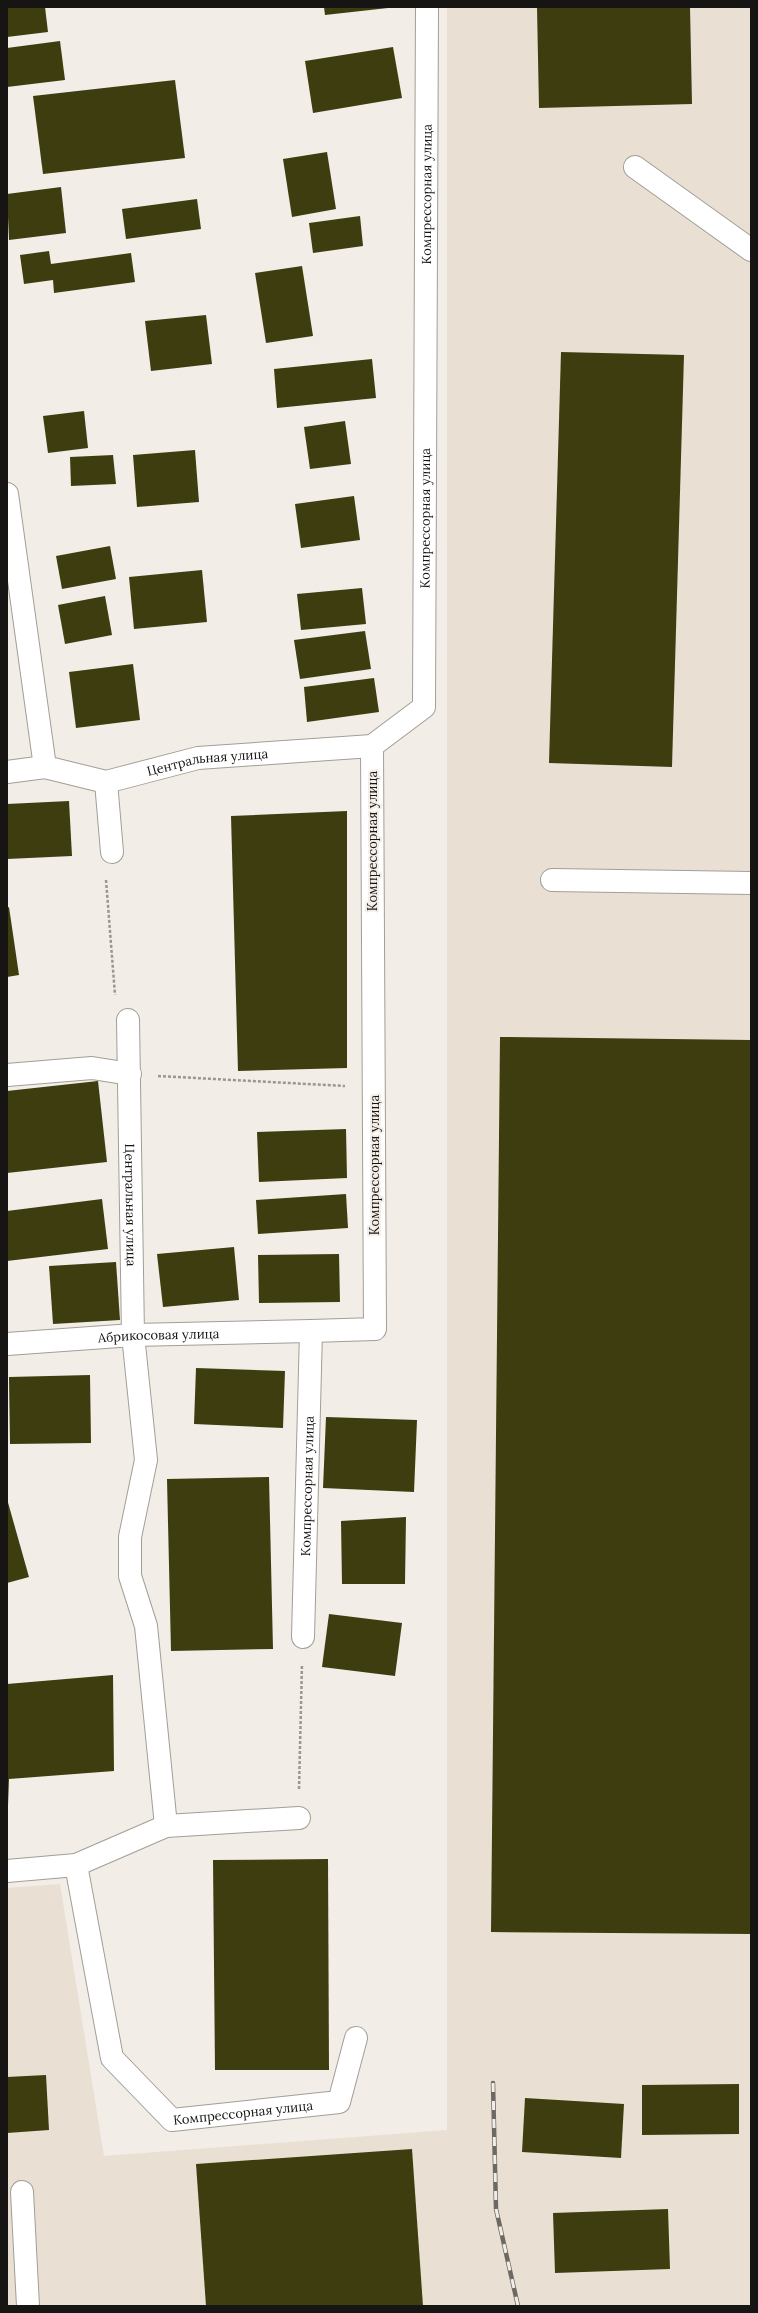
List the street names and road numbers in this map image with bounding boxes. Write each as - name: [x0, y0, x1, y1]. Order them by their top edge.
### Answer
- street label: Компрессорная улица: [417, 124, 435, 264]
- street label: Компрессорная улица: [416, 448, 434, 588]
- street label: Центральная улица: [145, 745, 269, 780]
- street label: Компрессорная улица: [364, 771, 381, 911]
- street label: Компрессорная улица: [366, 1095, 383, 1235]
- street label: Центральная улица: [121, 1143, 140, 1267]
- street label: Абрикосовая улица: [96, 1325, 220, 1346]
- street label: Компрессорная улица: [297, 1415, 317, 1556]
- street label: Компрессорная улица: [172, 2096, 314, 2128]

